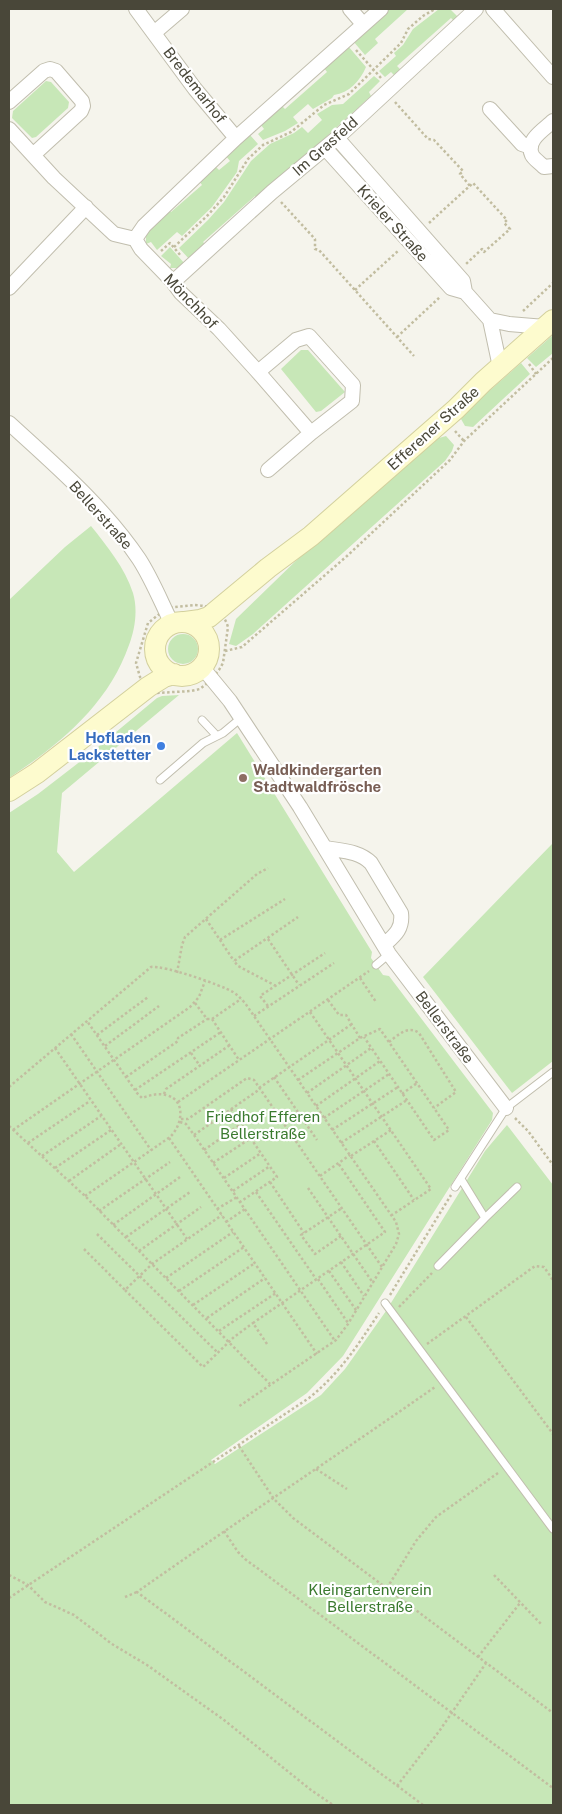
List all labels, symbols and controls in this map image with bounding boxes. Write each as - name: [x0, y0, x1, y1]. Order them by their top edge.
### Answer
- street label: Bredemarhof: [160, 44, 230, 126]
- street label: Im Grasfeld: [289, 113, 361, 179]
- street label: Krieler Straße: [354, 181, 432, 265]
- street label: Mönchhof: [161, 270, 221, 332]
- street label: Efferener Straße: [384, 383, 482, 473]
- street label: Bellerstraße: [66, 477, 136, 553]
- place label: Hofladen Lackstetter: [69, 729, 151, 763]
- marker: Hofladen Lackstetter: [155, 740, 167, 752]
- place label: Waldkindergarten Stadtwaldfrösche: [253, 761, 382, 795]
- marker: Waldkindergarten Stadtwaldfrösche: [237, 772, 249, 784]
- street label: Bellerstraße: [412, 988, 478, 1066]
- park label: Friedhof Efferen Bellerstraße: [206, 1108, 320, 1142]
- park label: Kleingartenverein Bellerstraße: [308, 1581, 432, 1615]

